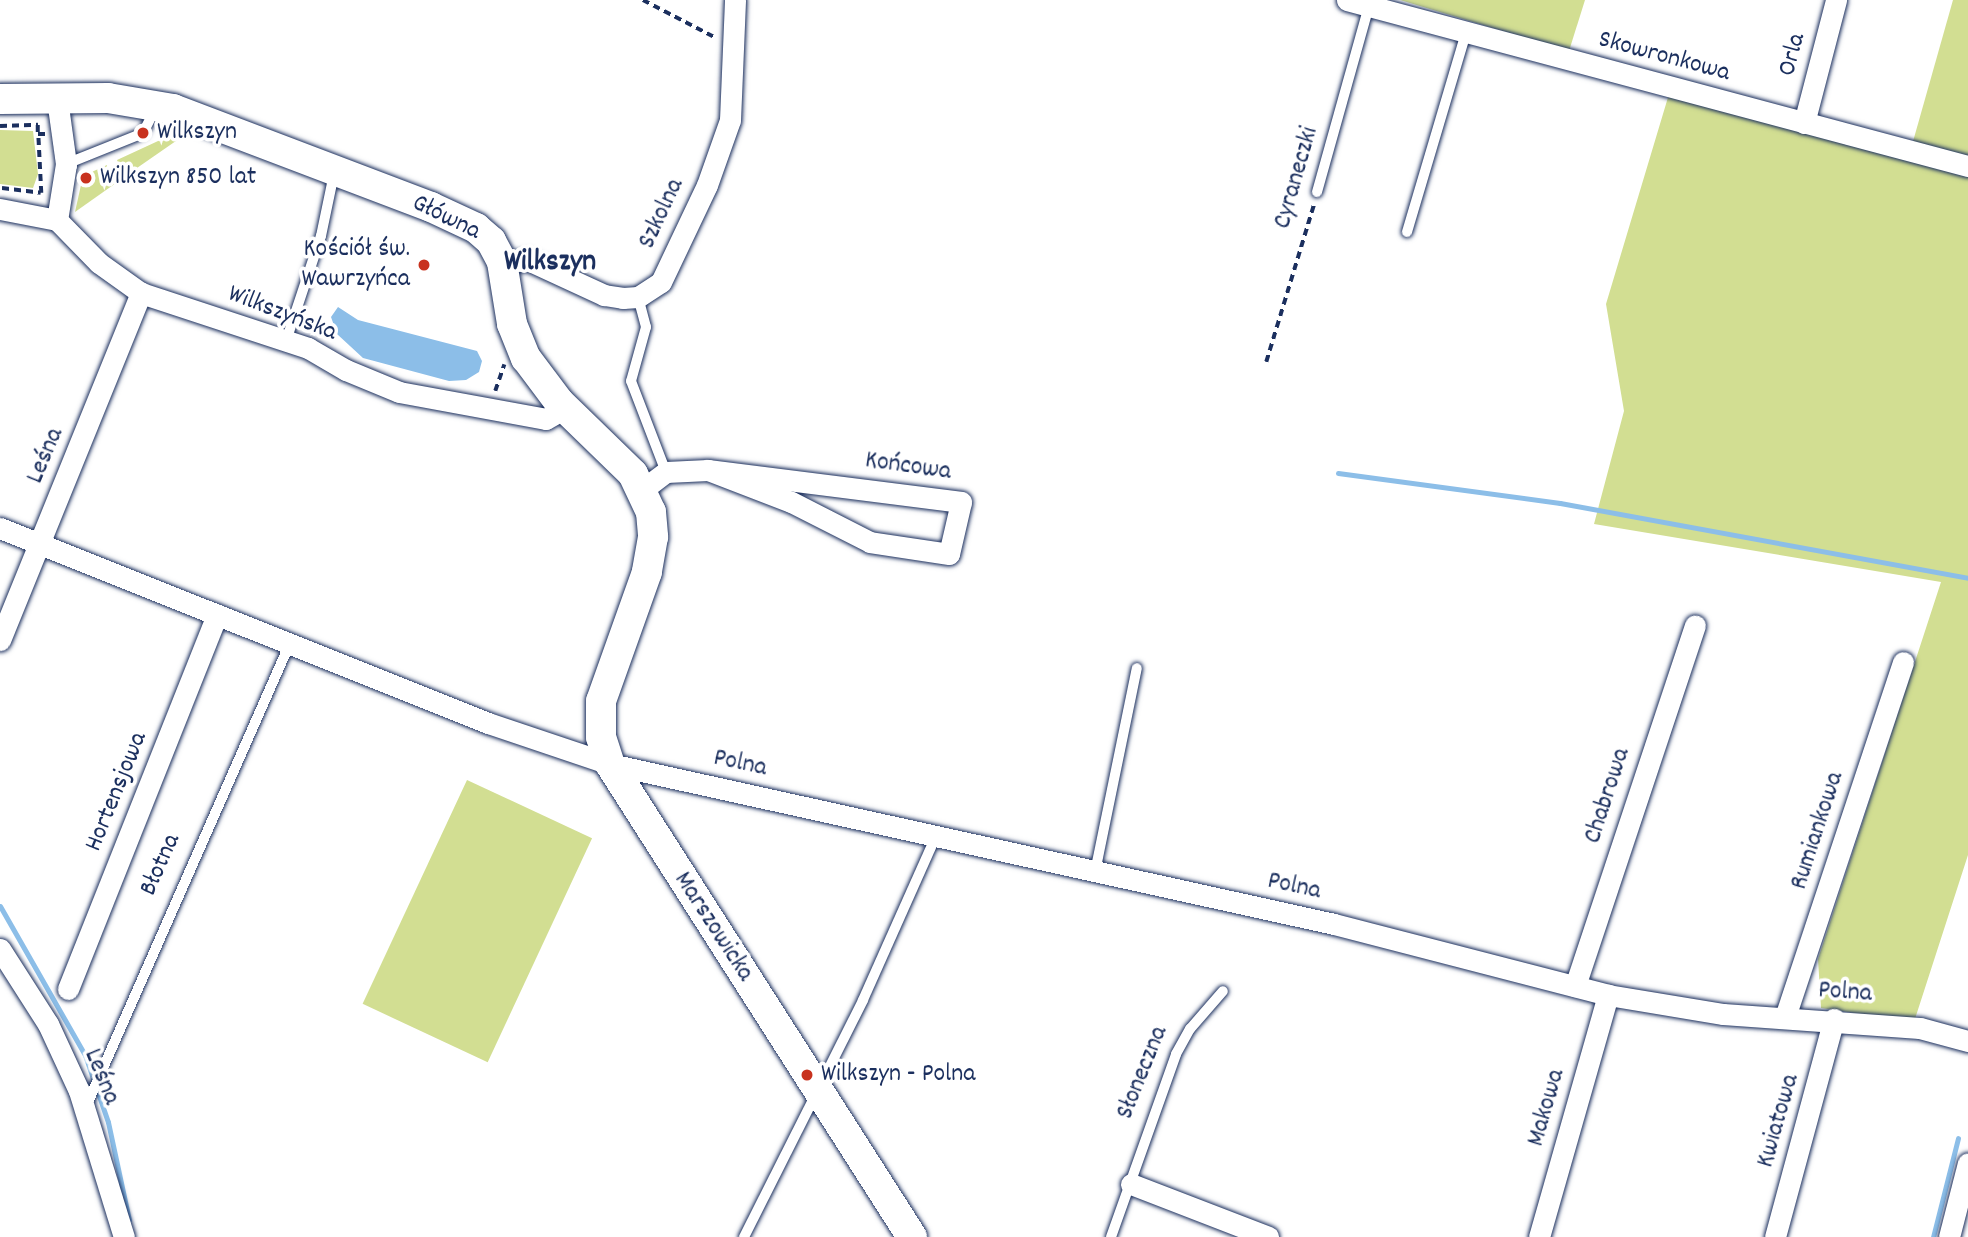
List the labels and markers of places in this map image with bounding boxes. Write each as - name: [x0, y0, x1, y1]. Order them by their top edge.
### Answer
- place label: Wilkszyn: [157, 117, 237, 149]
- marker: Wilkszyn: [135, 125, 151, 141]
- place label: Wilkszyn 850 lat: [100, 162, 256, 194]
- marker: Wilkszyn 850 lat: [78, 170, 94, 186]
- place label: Kościół św. Wawrzyńca: [301, 234, 410, 296]
- marker: Kościół św. Wawrzyńca: [416, 257, 432, 273]
- place label: Wilkszyn - Polna: [821, 1059, 975, 1091]
- marker: Wilkszyn - Polna: [799, 1067, 815, 1083]

